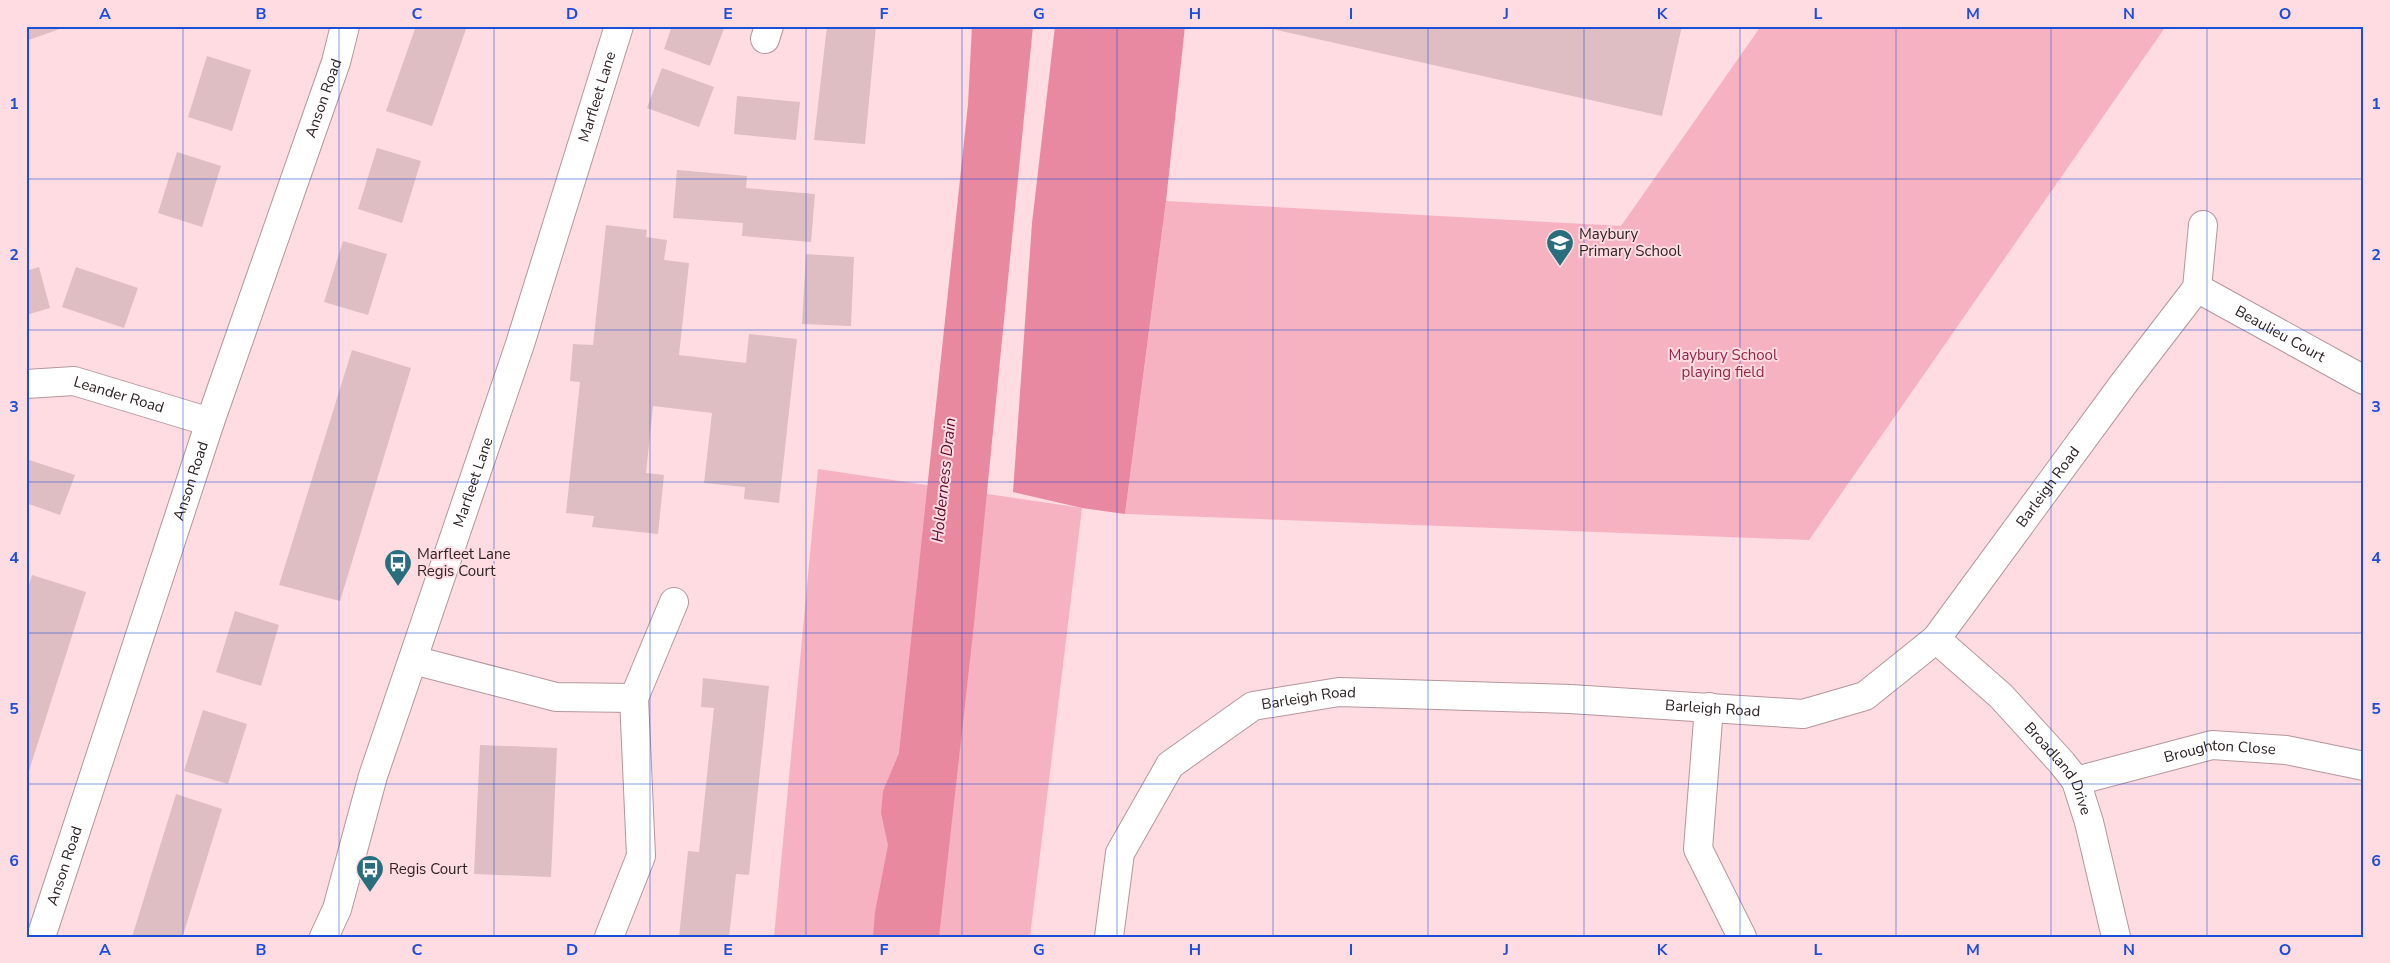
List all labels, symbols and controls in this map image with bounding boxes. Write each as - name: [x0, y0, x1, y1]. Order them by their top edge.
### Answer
- text: A: [99, 3, 111, 25]
- text: B: [255, 3, 267, 25]
- text: C: [412, 3, 423, 25]
- text: D: [566, 3, 578, 25]
- text: E: [723, 3, 733, 25]
- text: F: [880, 3, 889, 25]
- text: G: [1033, 3, 1045, 25]
- text: H: [1189, 3, 1201, 25]
- text: I: [1349, 3, 1353, 25]
- text: J: [1502, 3, 1509, 25]
- text: K: [1657, 3, 1669, 25]
- text: L: [1814, 3, 1823, 25]
- text: M: [1966, 3, 1980, 25]
- text: N: [2123, 3, 2135, 25]
- text: O: [2279, 3, 2291, 25]
- street label: Marfleet Lane: [574, 49, 620, 144]
- street label: Anson Road: [300, 56, 346, 140]
- text: 1: [9, 93, 19, 115]
- text: 1: [2371, 93, 2381, 115]
- place label: Maybury Primary School: [1579, 224, 1682, 261]
- school or university icon: Maybury Primary School: [1545, 228, 1575, 267]
- text: 2: [9, 244, 19, 266]
- text: 2: [2371, 244, 2381, 266]
- street label: Beaulieu Court: [2232, 301, 2330, 367]
- park label: Maybury School playing field: [1669, 345, 1778, 382]
- street label: Leander Road: [71, 371, 167, 418]
- text: 3: [9, 396, 19, 418]
- text: 3: [2371, 396, 2381, 418]
- water label: Holderness Drain: [927, 417, 961, 543]
- street label: Marfleet Lane: [448, 435, 498, 530]
- street label: Anson Road: [168, 439, 213, 523]
- street label: Barleigh Road: [2012, 442, 2084, 531]
- place label: Marfleet Lane Regis Court: [417, 544, 511, 581]
- text: 4: [9, 547, 19, 569]
- text: 4: [2371, 547, 2381, 569]
- bus stop icon: Marfleet Lane Regis Court: [383, 548, 413, 587]
- street label: Barleigh Road: [1260, 682, 1356, 715]
- street label: Barleigh Road: [1664, 695, 1761, 721]
- text: 5: [9, 698, 19, 720]
- text: 5: [2371, 698, 2381, 720]
- street label: Broadland Drive: [2020, 718, 2096, 817]
- street label: Broughton Close: [2162, 735, 2277, 767]
- street label: Anson Road: [42, 824, 87, 908]
- text: 6: [9, 850, 19, 872]
- text: 6: [2371, 850, 2381, 872]
- bus stop icon: Regis Court: [355, 854, 385, 893]
- place label: Regis Court: [389, 859, 468, 879]
- text: A: [99, 939, 111, 961]
- text: B: [255, 939, 267, 961]
- text: C: [412, 939, 423, 961]
- text: D: [566, 939, 578, 961]
- text: E: [723, 939, 733, 961]
- text: F: [880, 939, 889, 961]
- text: G: [1033, 939, 1045, 961]
- text: H: [1189, 939, 1201, 961]
- text: I: [1349, 939, 1353, 961]
- text: J: [1502, 939, 1509, 961]
- text: K: [1657, 939, 1669, 961]
- text: L: [1814, 939, 1823, 961]
- text: M: [1966, 939, 1980, 961]
- text: N: [2123, 939, 2135, 961]
- text: O: [2279, 939, 2291, 961]

